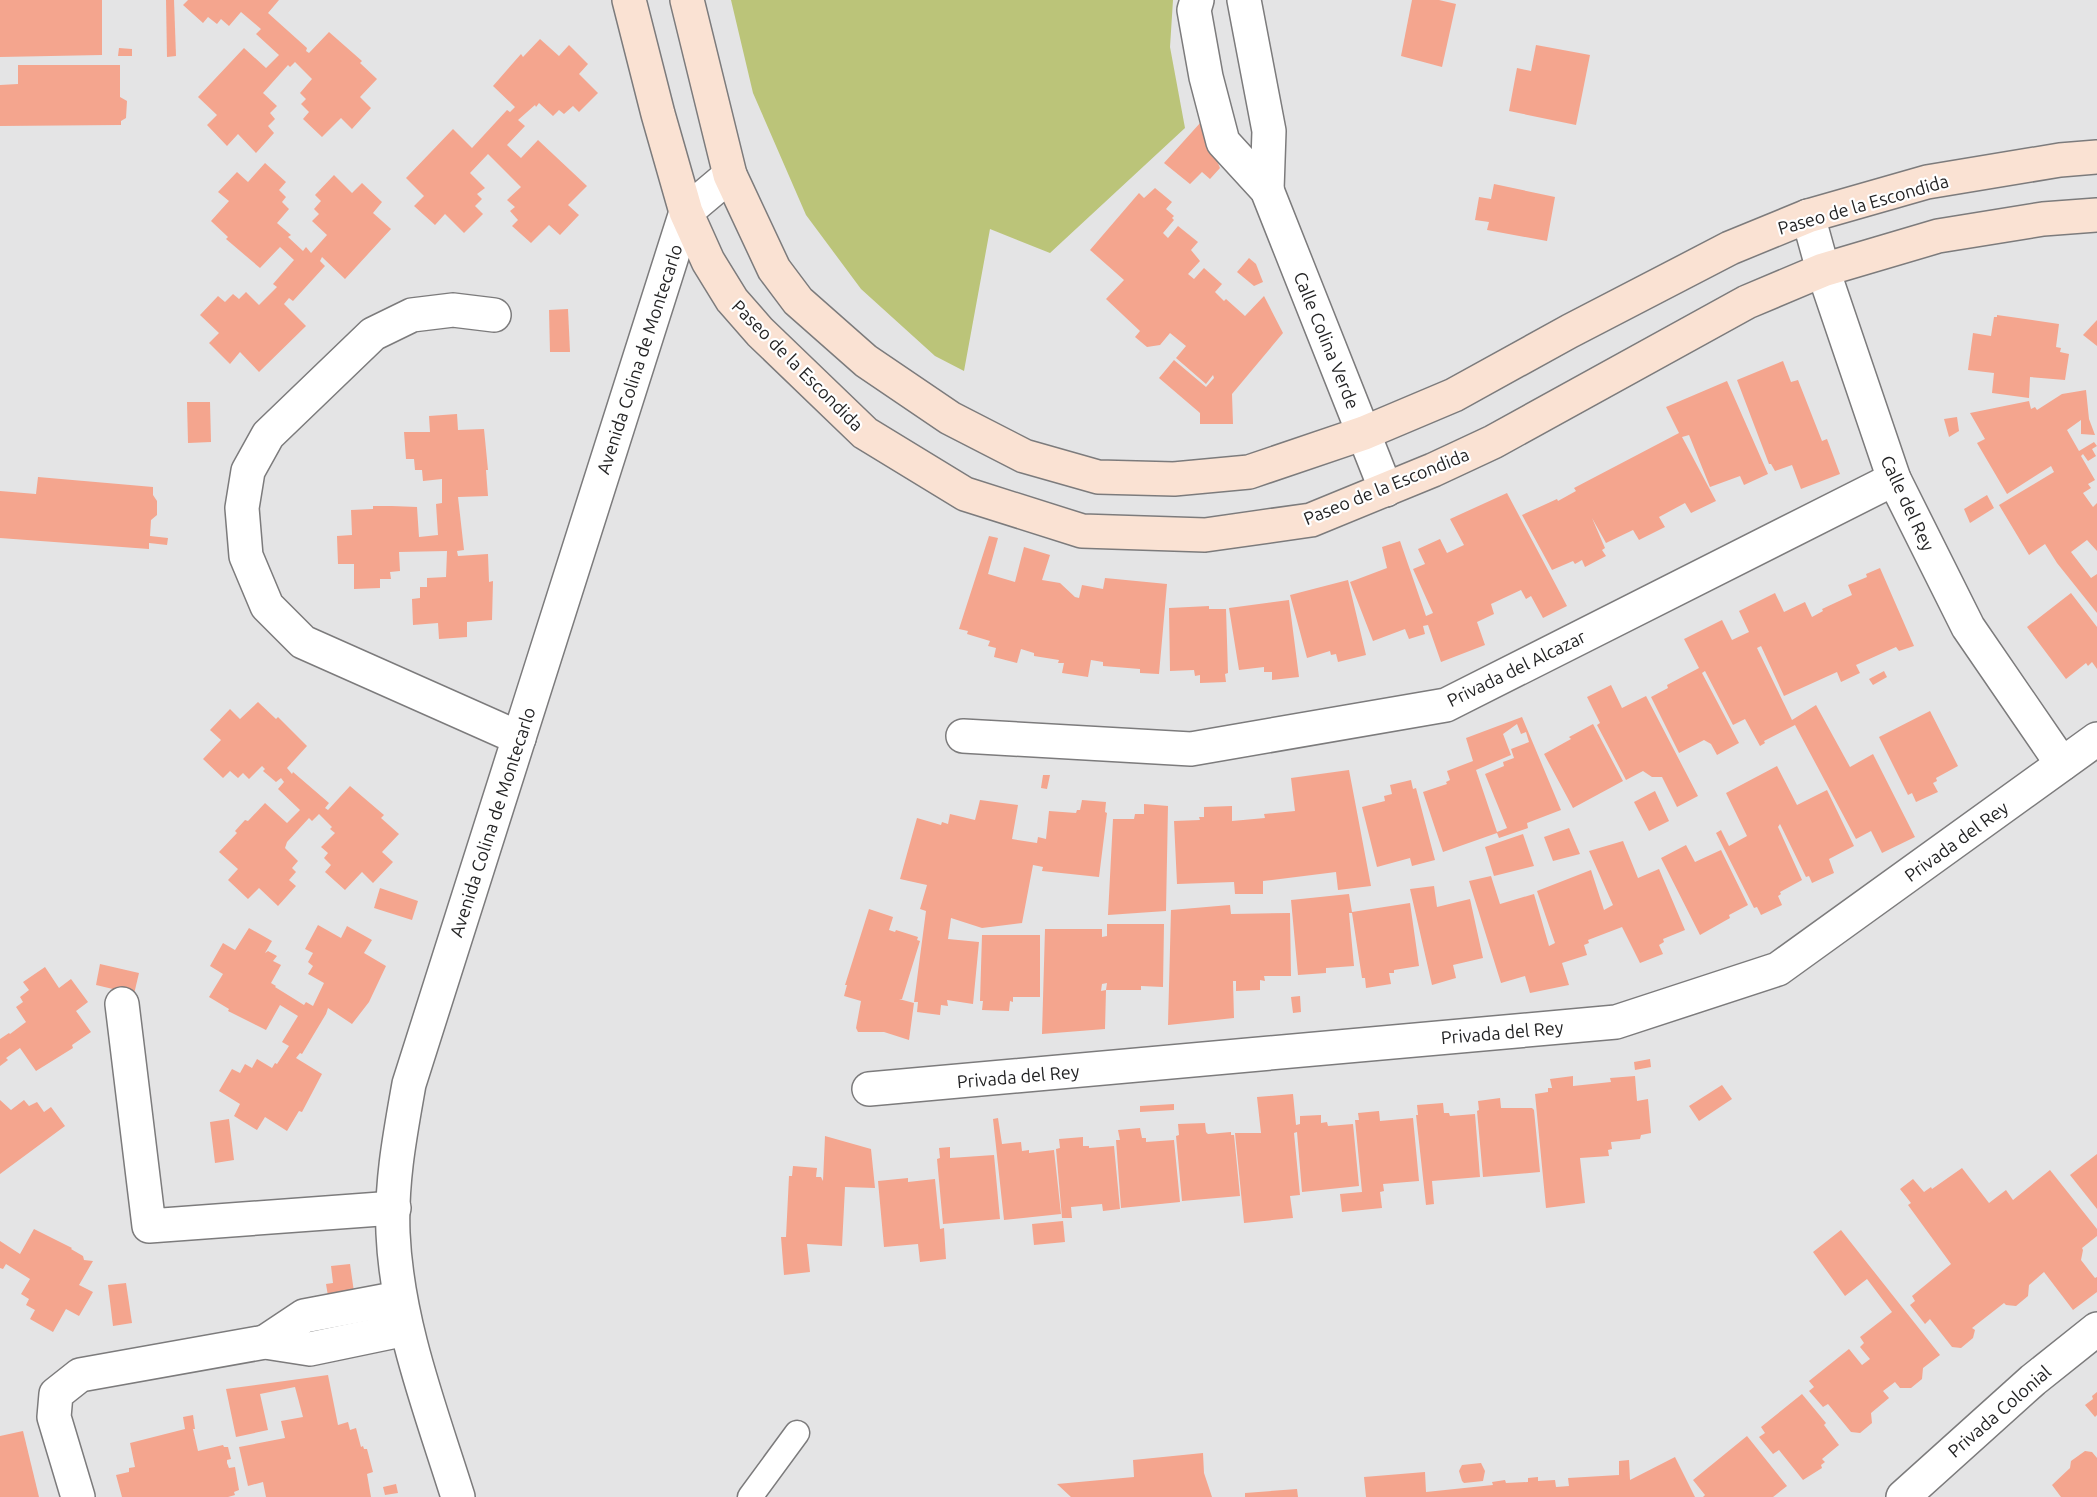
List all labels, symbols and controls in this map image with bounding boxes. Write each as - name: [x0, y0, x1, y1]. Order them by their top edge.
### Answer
- street label: Paseo de la Escondida: [1775, 170, 1951, 238]
- street label: Avenida Colina de Montecarlo: [592, 241, 686, 477]
- street label: Calle Colina Verde: [1290, 269, 1364, 411]
- street label: Paseo de la Escondida: [728, 295, 868, 435]
- street label: Paseo de la Escondida: [1300, 444, 1472, 528]
- street label: Calle del Rey: [1877, 452, 1939, 554]
- street label: Privada del Alcazar: [1444, 626, 1589, 710]
- street label: Avenida Colina de Montecarlo: [445, 704, 539, 940]
- street label: Privada del Rey: [1900, 797, 2012, 885]
- street label: Privada del Rey: [1440, 1017, 1564, 1047]
- street label: Privada del Rey: [956, 1061, 1080, 1091]
- street label: Privada Colonial: [1944, 1361, 2055, 1461]

